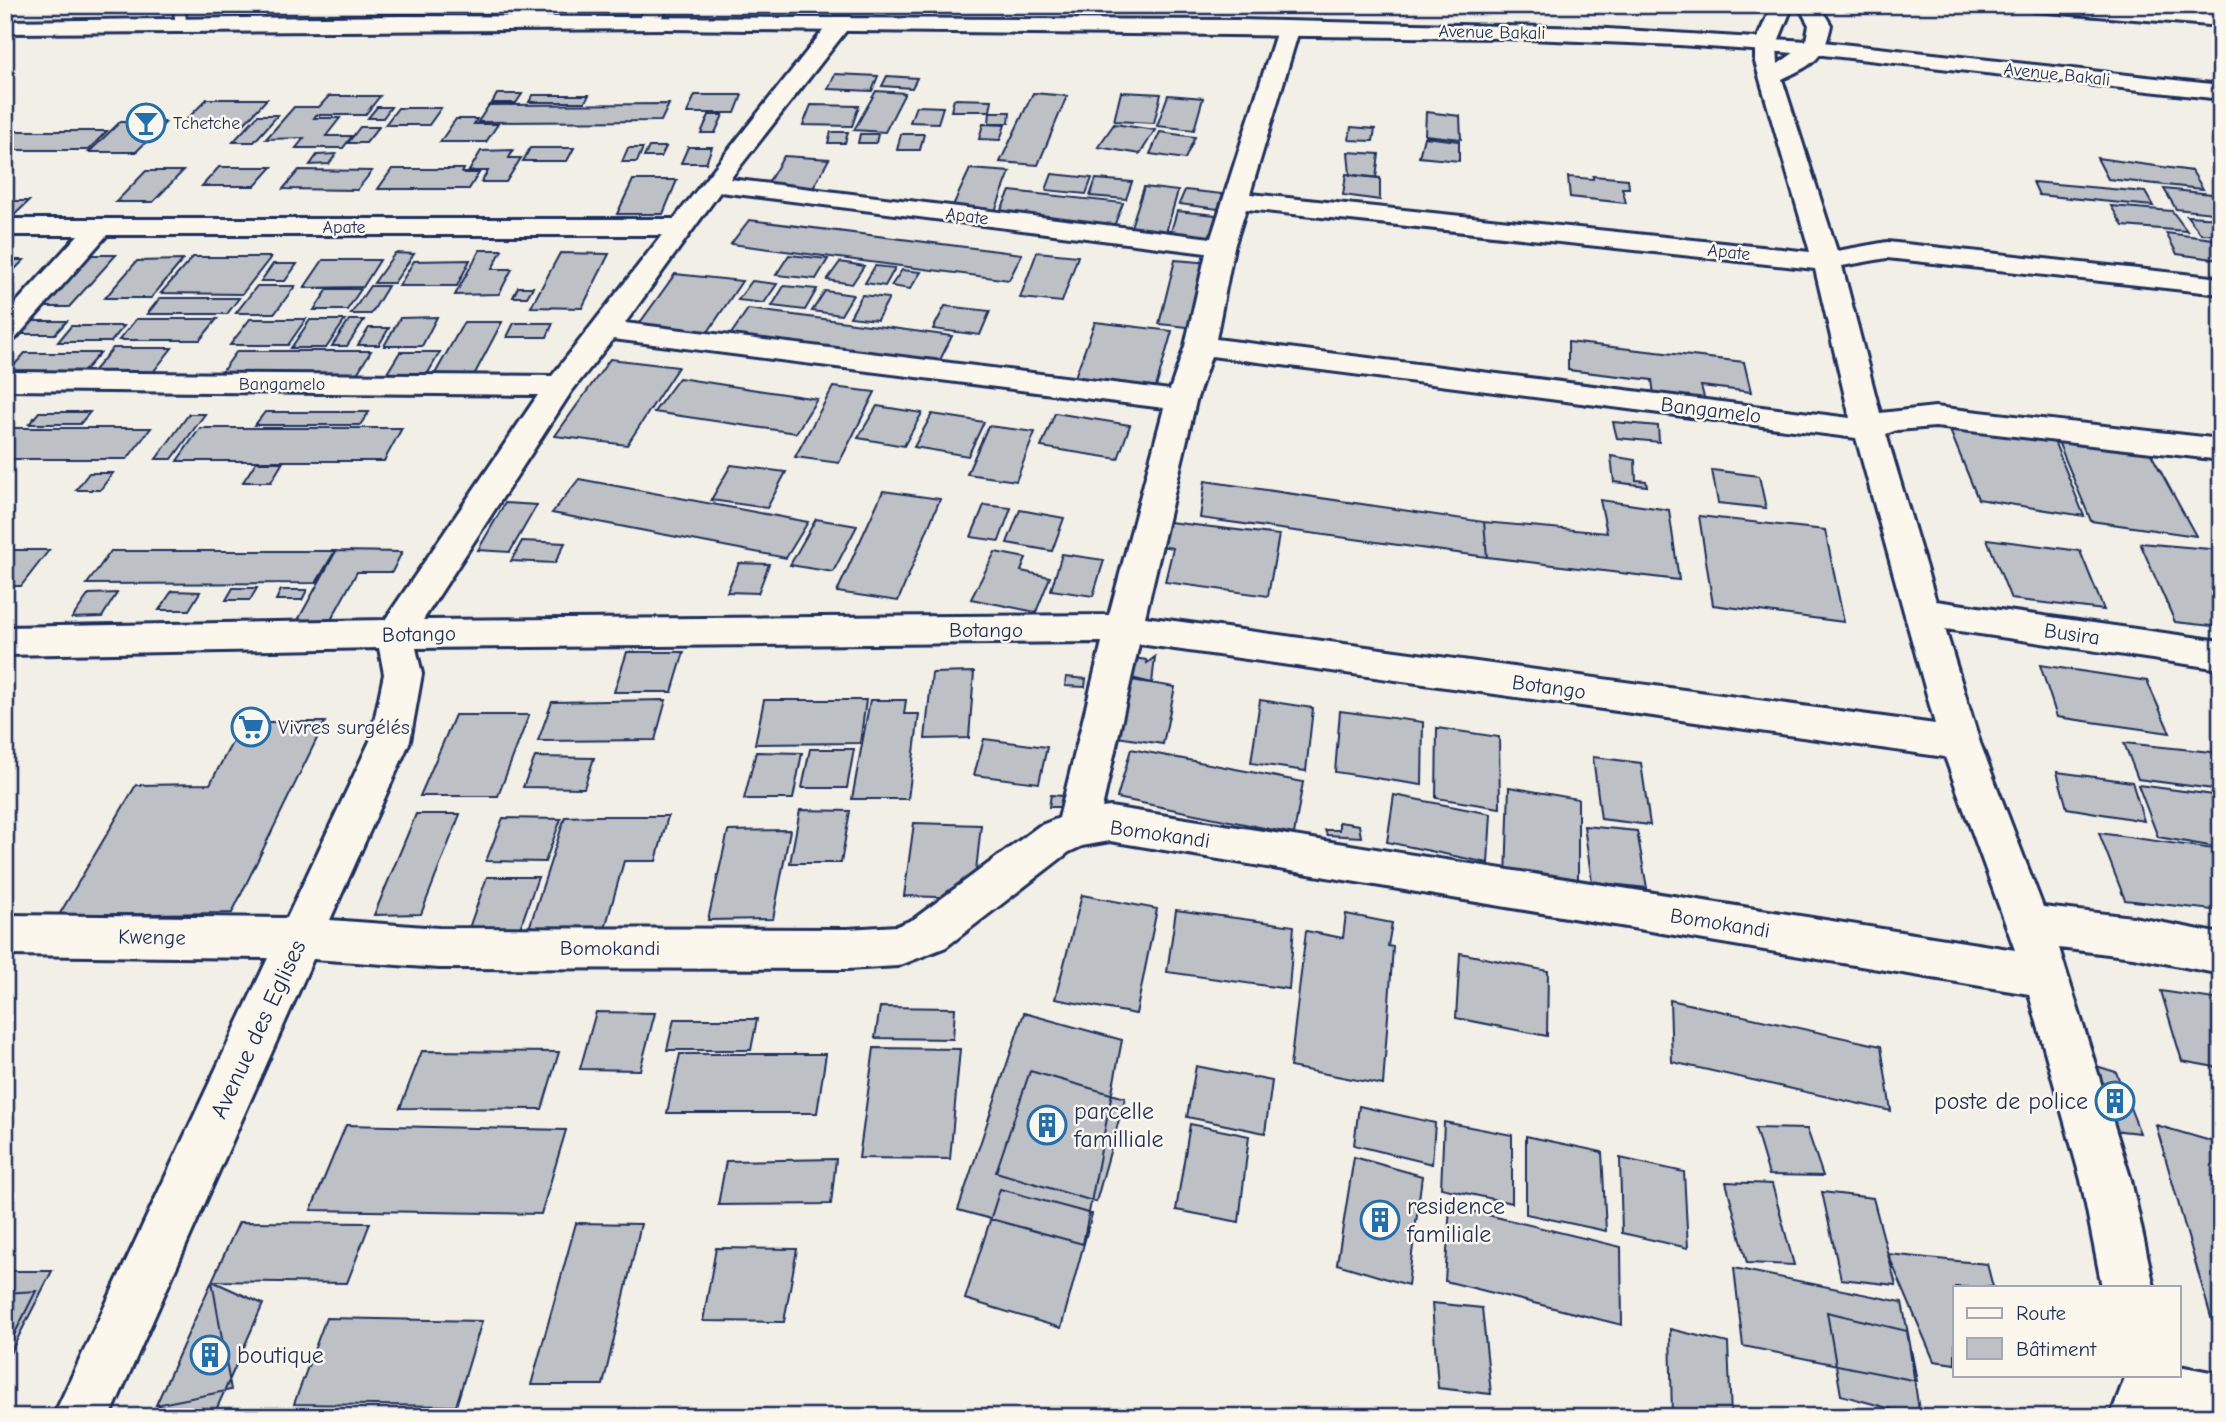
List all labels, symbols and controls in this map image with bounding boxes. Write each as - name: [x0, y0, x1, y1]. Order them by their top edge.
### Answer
- street label: Avenue Bakali: [1438, 21, 1546, 44]
- street label: Avenue Bakali: [2003, 58, 2111, 91]
- bar icon: Tchetche: [125, 102, 167, 144]
- place label: Tchetche: [173, 113, 240, 134]
- street label: Apate: [944, 203, 990, 230]
- street label: Apate: [323, 217, 365, 238]
- street label: Apate: [1706, 240, 1751, 265]
- street label: Bangamelo: [239, 374, 325, 395]
- street label: Bangamelo: [1659, 392, 1763, 428]
- street label: Botango: [949, 618, 1023, 642]
- street label: Busira: [2043, 618, 2101, 650]
- street label: Botango: [382, 621, 456, 647]
- street label: Botango: [1511, 670, 1587, 704]
- supermarket icon: Vivres surgélés: [230, 706, 272, 748]
- place label: Vivres surgélés: [278, 715, 410, 739]
- street label: Bomokandi: [1108, 815, 1212, 853]
- street label: Bomokandi: [1668, 903, 1772, 943]
- street label: Kwenge: [118, 924, 186, 950]
- street label: Avenue des Eglises: [204, 935, 312, 1123]
- street label: Bomokandi: [560, 936, 660, 960]
- building icon: poste de police: [2094, 1080, 2136, 1122]
- place label: poste de police: [1934, 1087, 2088, 1115]
- place label: parcelle familliale: [1073, 1097, 1164, 1153]
- building icon: parcelle familliale: [1026, 1104, 1068, 1146]
- place label: residence familiale: [1406, 1192, 1505, 1248]
- building icon: residence familiale: [1359, 1199, 1401, 1241]
- legend: [1953, 1286, 2180, 1376]
- text: Route: [2016, 1301, 2066, 1325]
- building icon: boutique: [189, 1334, 231, 1376]
- text: Bâtiment: [2016, 1337, 2097, 1361]
- place label: boutique: [237, 1341, 324, 1369]

